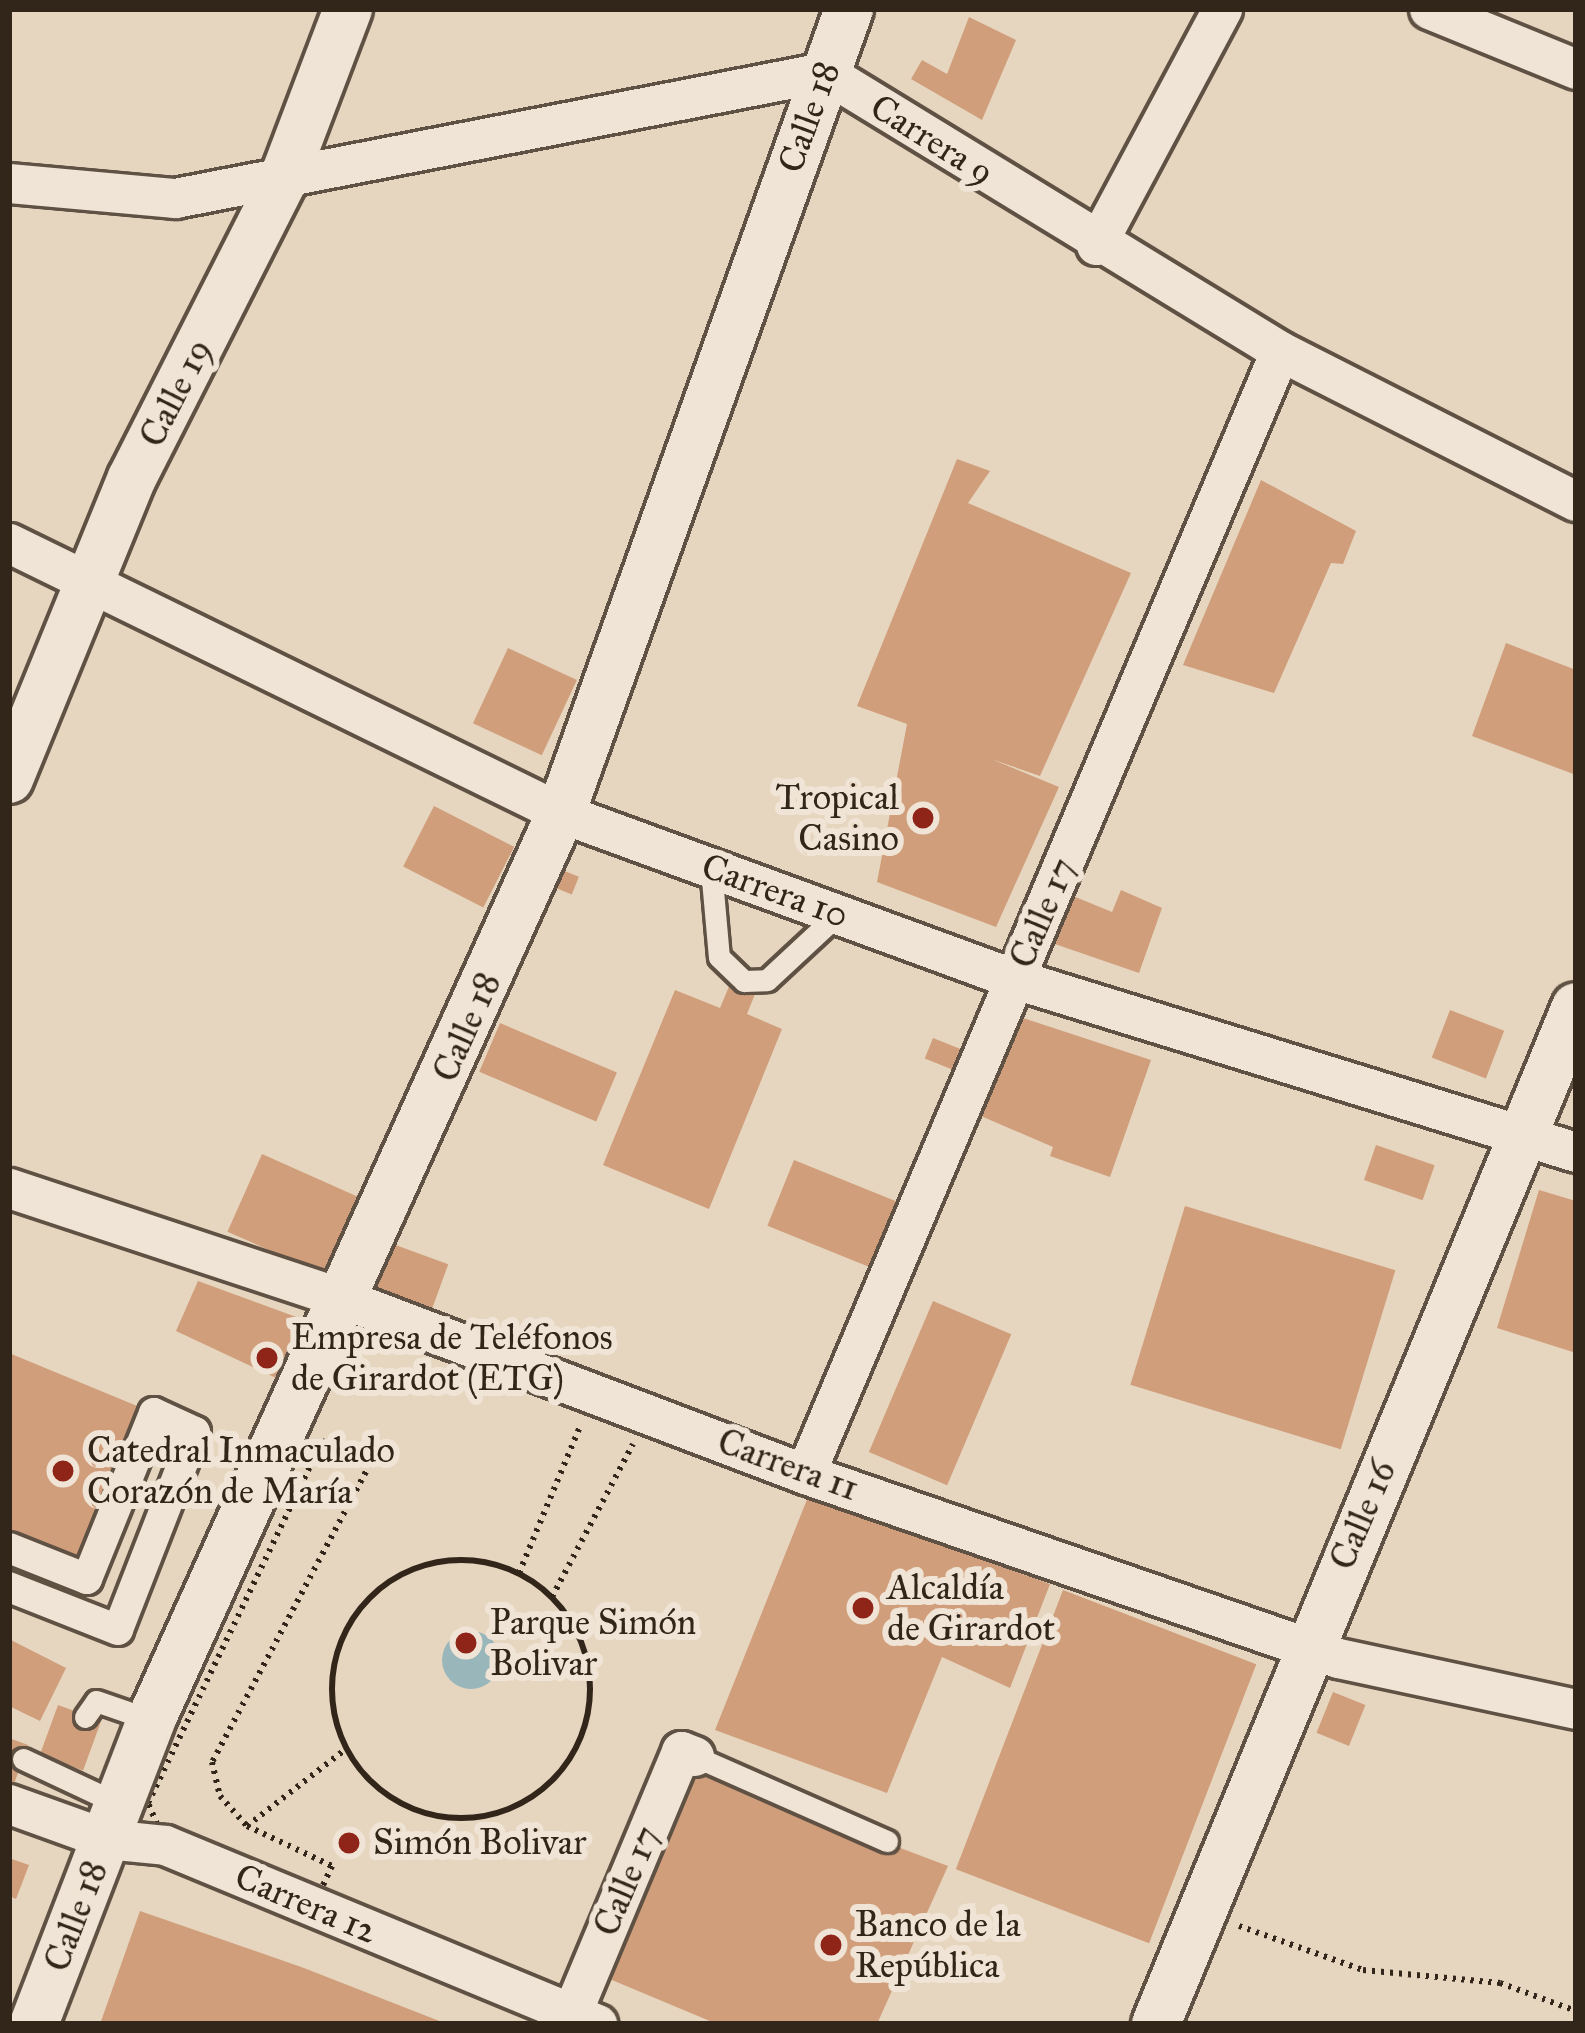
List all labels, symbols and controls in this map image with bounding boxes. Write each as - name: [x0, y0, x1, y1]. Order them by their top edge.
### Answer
- street label: Calle 18: [769, 55, 849, 179]
- street label: Carrera 9: [862, 85, 1002, 195]
- street label: Calle 19: [131, 332, 221, 454]
- place label: Tropical Casino: [776, 775, 899, 860]
- marker: Tropical Casino: [910, 805, 936, 831]
- street label: Carrera 10: [696, 845, 854, 937]
- street label: Calle 17: [1001, 852, 1085, 974]
- street label: Calle 18: [424, 966, 510, 1088]
- place label: Empresa de Teléfonos de Girardot (ETG): [291, 1315, 613, 1400]
- marker: Empresa de Teléfonos de Girardot (ETG): [254, 1345, 280, 1371]
- street label: Carrera 11: [712, 1420, 864, 1510]
- place label: Catedral Inmaculado Corazón de María: [87, 1428, 395, 1513]
- street label: Calle 16: [1321, 1454, 1405, 1576]
- marker: Catedral Inmaculado Corazón de María: [50, 1458, 76, 1484]
- place label: Alcaldía de Girardot: [887, 1565, 1055, 1650]
- marker: Alcaldía de Girardot: [850, 1595, 876, 1621]
- place label: Parque Simón Bolivar: [490, 1600, 696, 1685]
- marker: Parque Simón Bolivar: [453, 1630, 479, 1656]
- street label: Calle 17: [585, 1820, 669, 1942]
- place label: Simón Bolivar: [373, 1821, 587, 1865]
- marker: Simón Bolivar: [336, 1830, 362, 1856]
- street label: Calle 18: [35, 1854, 117, 1978]
- street label: Carrera 12: [229, 1855, 383, 1953]
- place label: Banco de la República: [855, 1902, 1021, 1987]
- marker: Banco de la República: [818, 1932, 844, 1958]

